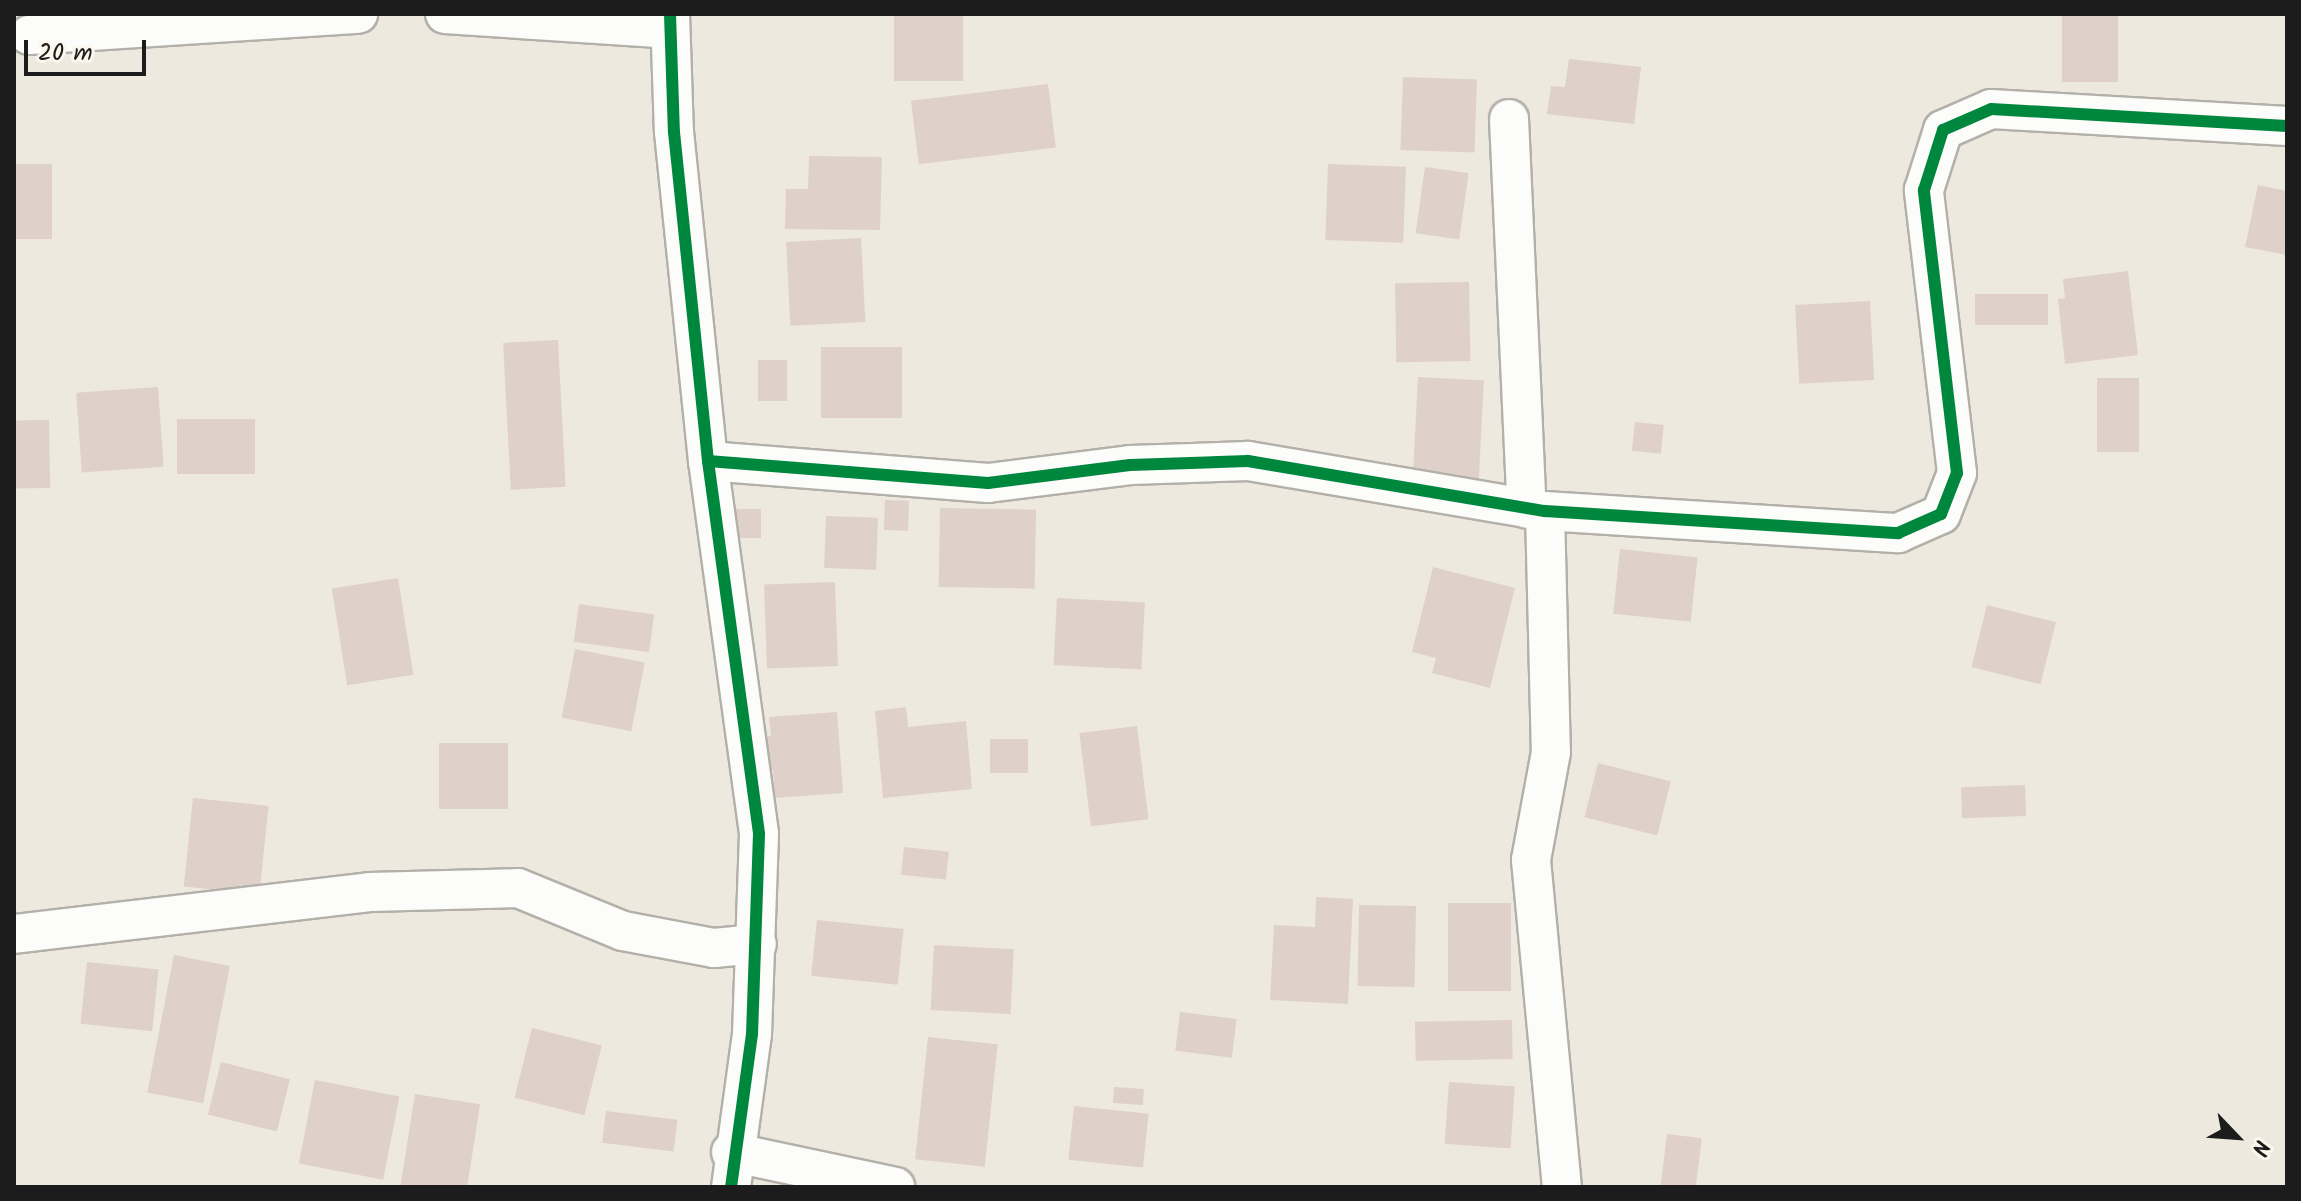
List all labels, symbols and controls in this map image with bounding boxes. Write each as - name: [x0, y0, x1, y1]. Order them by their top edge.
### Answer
- scale bar: [28, 24, 150, 74]
- text: 20 m: [38, 34, 93, 73]
- north arrow: [2197, 1097, 2277, 1177]
- text: N: [2240, 1134, 2278, 1161]

